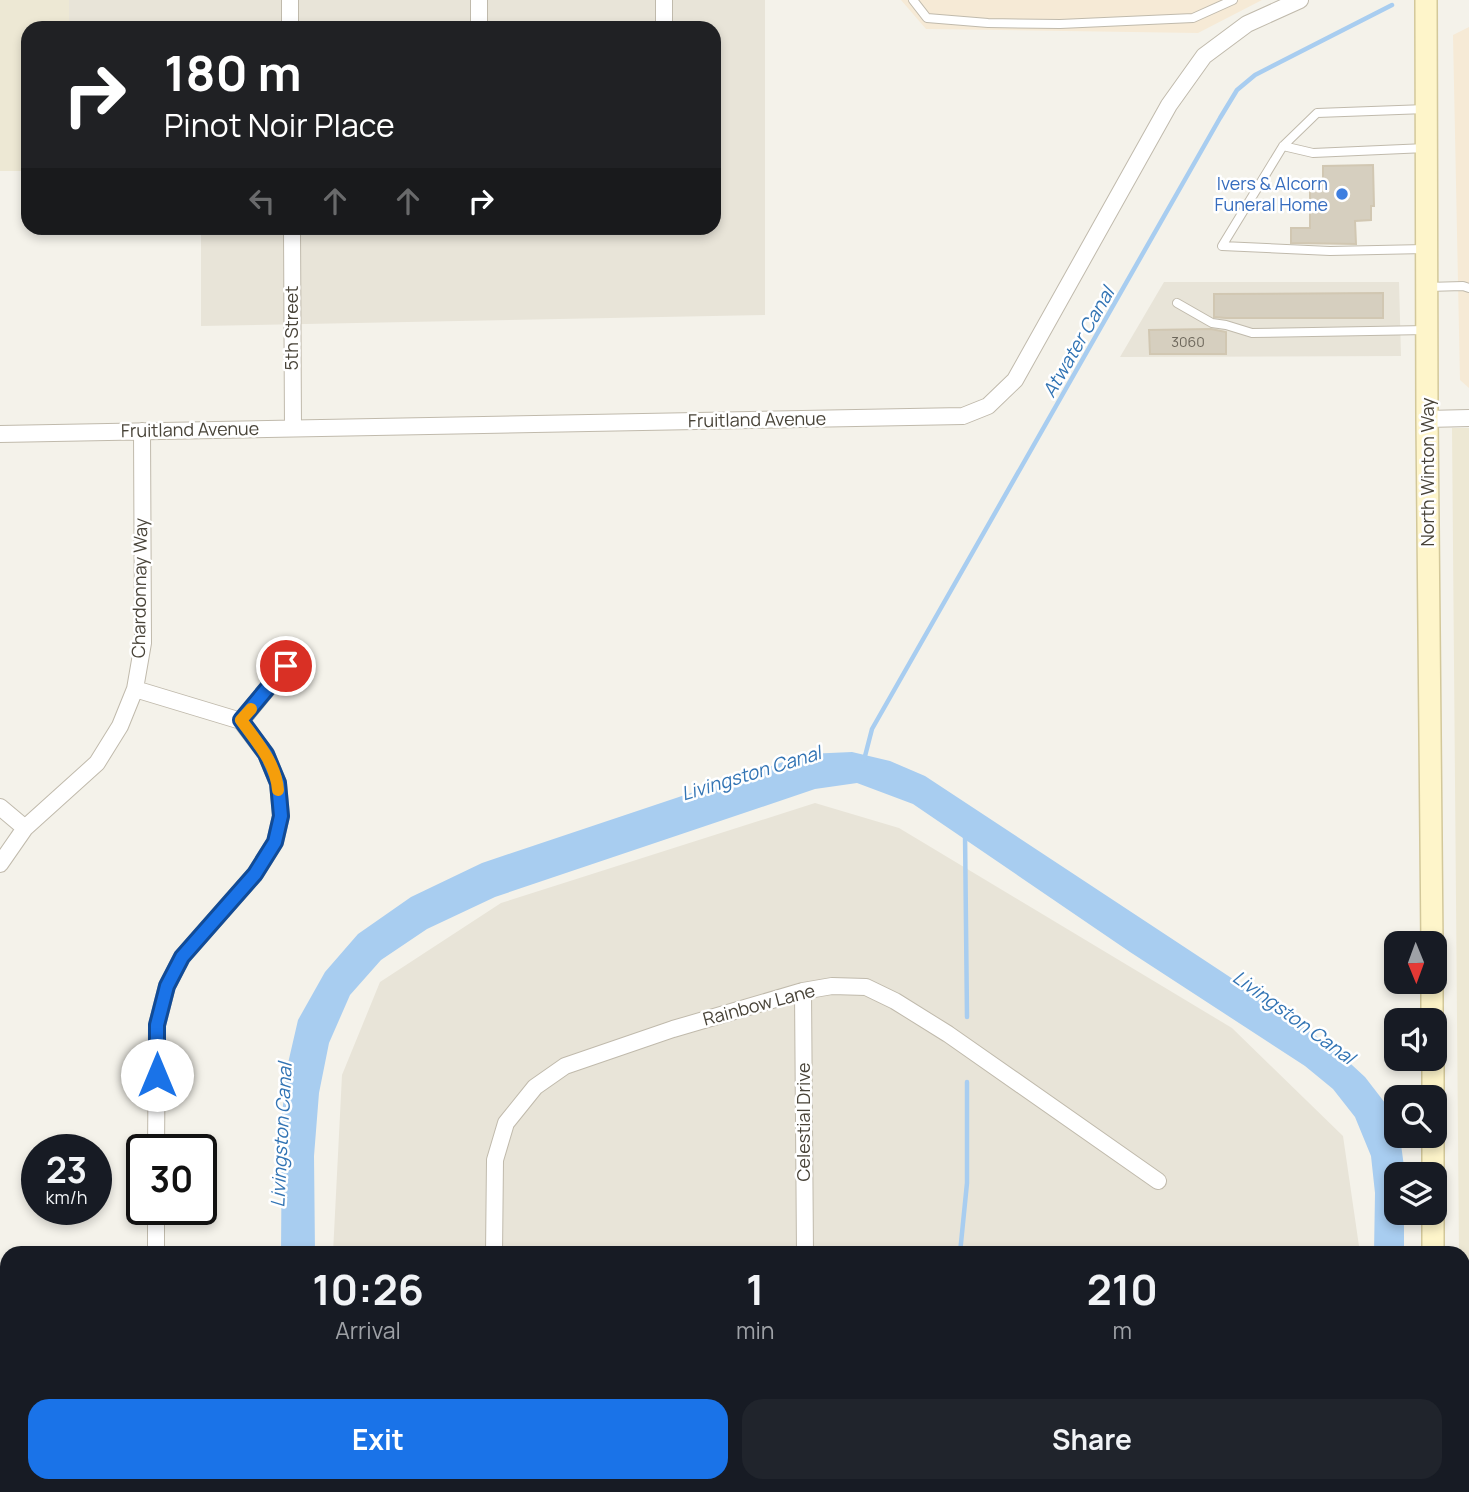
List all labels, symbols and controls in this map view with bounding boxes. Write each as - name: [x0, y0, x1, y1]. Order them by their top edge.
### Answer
- text: 180 m: [164, 39, 302, 106]
- icon: right: [49, 49, 140, 140]
- text: Pinot Noir Place: [164, 103, 395, 147]
- place label: Ivers & Alcorn Funeral Home: [1214, 171, 1328, 216]
- icon: left: [243, 182, 281, 220]
- icon: ahead: [316, 182, 354, 220]
- icon: ahead: [389, 182, 427, 220]
- icon: right: [462, 182, 500, 220]
- marker: Ivers & Alcorn Funeral Home: [1334, 186, 1350, 202]
- water label: Atwater Canal: [1036, 280, 1121, 402]
- street label: 5th Street: [279, 286, 303, 370]
- house number: 3060: [1171, 332, 1205, 351]
- street label: North Winton Way: [1415, 397, 1439, 547]
- street label: Fruitland Avenue: [688, 406, 826, 432]
- street label: Fruitland Avenue: [121, 416, 259, 442]
- street label: Chardonnay Way: [126, 517, 152, 658]
- pin: [256, 636, 316, 696]
- icon: arrive: [267, 647, 305, 685]
- water label: Livingston Canal: [678, 739, 826, 807]
- north arrow: [1384, 931, 1447, 994]
- map controls: [1384, 931, 1447, 1225]
- water label: Livingston Canal: [1228, 964, 1362, 1072]
- street label: Rainbow Lane: [700, 978, 817, 1031]
- button: sound: [1384, 1008, 1447, 1071]
- position arrow: [120, 1038, 194, 1112]
- water label: Livingston Canal: [264, 1060, 298, 1208]
- street label: Celestial Drive: [791, 1063, 815, 1181]
- button: search: [1384, 1085, 1447, 1148]
- speed limit sign: 30: [126, 1134, 217, 1225]
- text: 23: [46, 1146, 87, 1194]
- button: layers: [1384, 1162, 1447, 1225]
- text: km/h: [46, 1185, 87, 1209]
- text: 10:26: [312, 1260, 424, 1318]
- text: 1: [746, 1260, 764, 1318]
- text: 210: [1087, 1260, 1158, 1318]
- text: Arrival: [335, 1314, 401, 1346]
- text: min: [736, 1314, 775, 1346]
- text: m: [1113, 1314, 1132, 1346]
- button: Exit: [28, 1399, 728, 1479]
- button: Share: [742, 1399, 1442, 1479]

